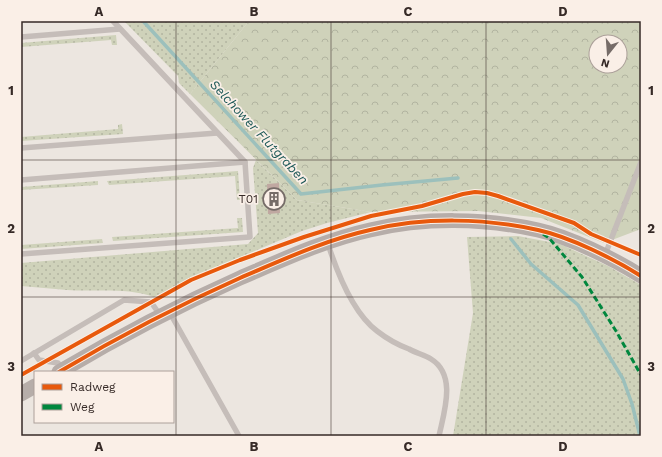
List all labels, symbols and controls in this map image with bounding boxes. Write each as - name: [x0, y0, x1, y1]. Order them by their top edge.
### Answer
- text: A: [95, 4, 104, 19]
- text: B: [250, 4, 259, 19]
- text: C: [404, 4, 413, 19]
- text: D: [558, 4, 568, 19]
- north arrow: [588, 34, 628, 74]
- text: N: [599, 56, 611, 70]
- water label: Selchower Flutgraben: [207, 77, 311, 187]
- text: 1: [8, 83, 14, 98]
- text: 1: [648, 83, 654, 98]
- building icon: T01: [261, 186, 287, 212]
- place label: T01: [239, 192, 258, 206]
- text: 2: [7, 221, 15, 236]
- text: 2: [647, 221, 655, 236]
- text: 3: [7, 359, 15, 374]
- text: 3: [647, 359, 655, 374]
- legend: [34, 371, 174, 423]
- text: Radweg: [70, 380, 116, 394]
- text: Weg: [70, 400, 95, 414]
- text: A: [95, 439, 104, 454]
- text: B: [250, 439, 259, 454]
- text: C: [404, 439, 413, 454]
- text: D: [558, 439, 568, 454]

